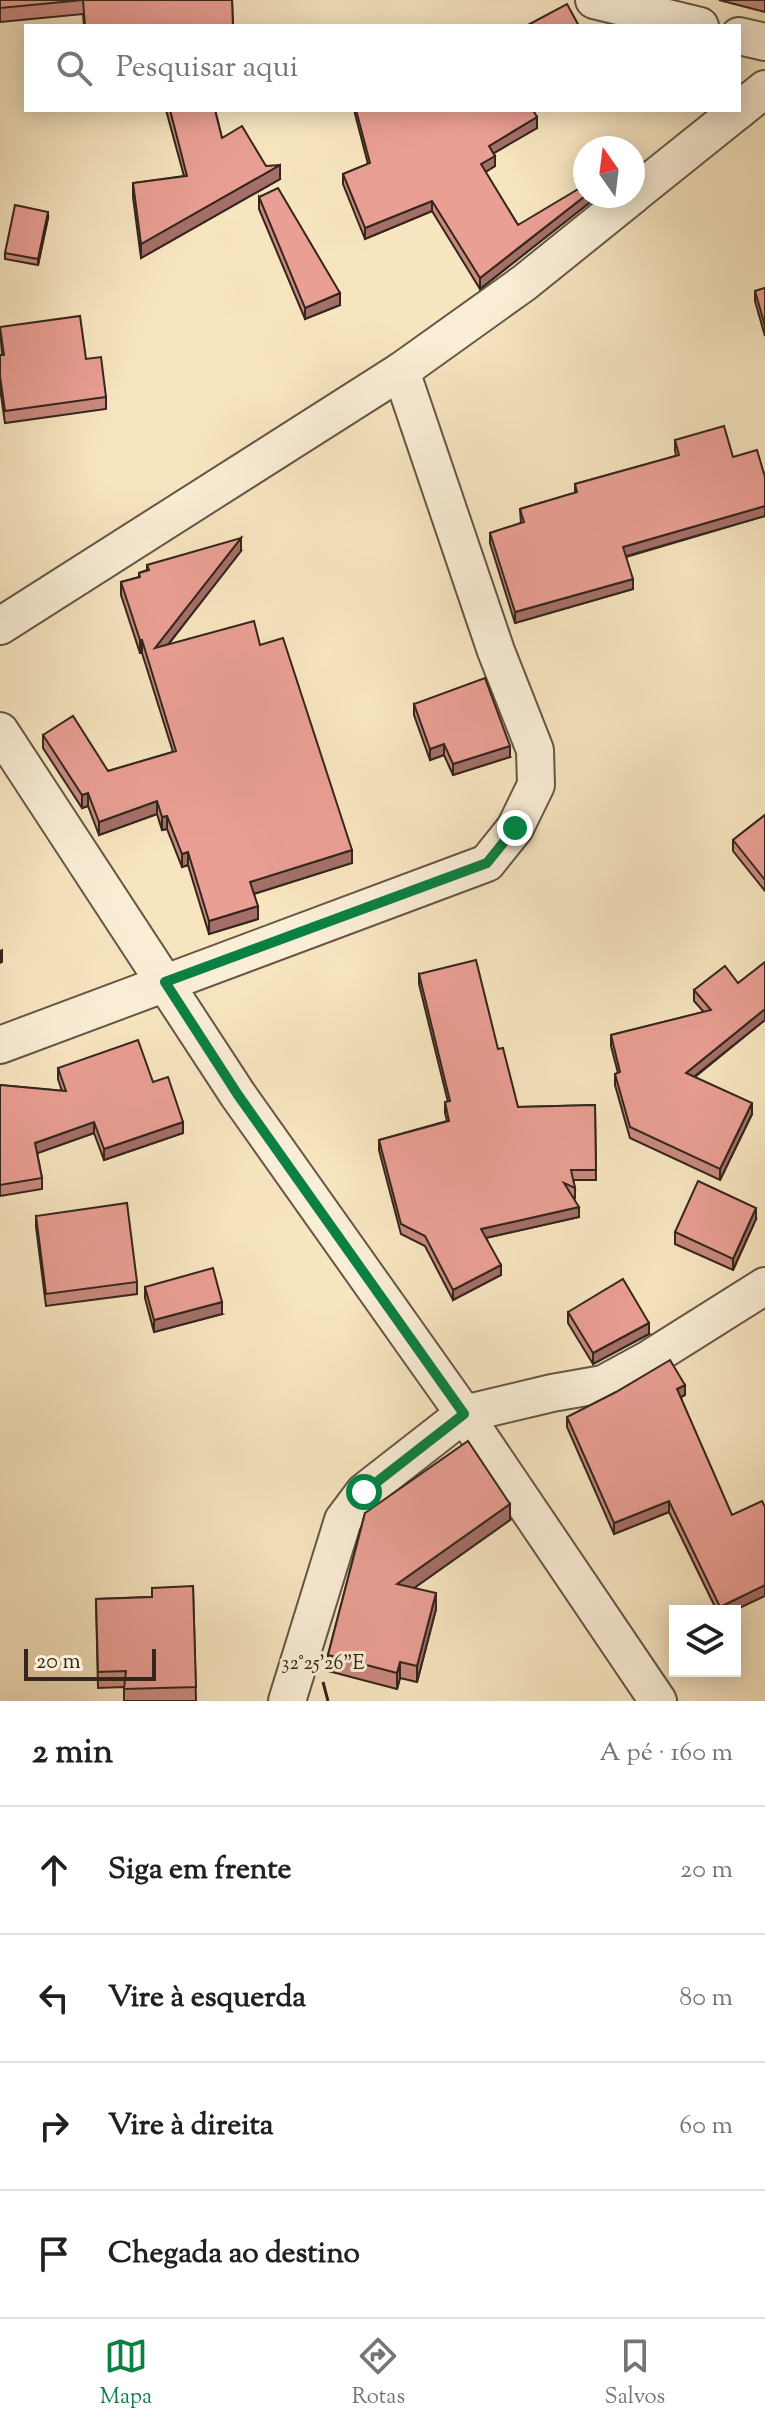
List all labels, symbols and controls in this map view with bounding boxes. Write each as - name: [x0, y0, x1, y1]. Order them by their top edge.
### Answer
- search box: [24, 24, 741, 112]
- icon: search: [52, 46, 96, 90]
- text: Pesquisar aqui: [116, 47, 298, 90]
- north arrow: [573, 136, 645, 208]
- route end: [497, 810, 533, 846]
- route start: [346, 1474, 382, 1510]
- map controls: [669, 1605, 741, 1677]
- button: layers: [669, 1605, 741, 1677]
- scale bar: [24, 1645, 156, 1681]
- text: 20 m: [36, 1647, 81, 1679]
- text: 32°25'26"E: [281, 1650, 365, 1679]
- text: 2 min: [32, 1729, 113, 1778]
- text: A pé · 160 m: [600, 1735, 733, 1772]
- icon: ahead: [32, 1848, 76, 1892]
- text: Siga em frente: [108, 1849, 292, 1892]
- text: 20 m: [680, 1852, 733, 1889]
- icon: left: [32, 1976, 76, 2020]
- text: Vire à esquerda: [108, 1977, 306, 2020]
- text: 80 m: [679, 1980, 733, 2017]
- icon: right: [32, 2104, 76, 2148]
- text: Vire à direita: [108, 2105, 274, 2148]
- text: 60 m: [679, 2108, 733, 2145]
- icon: arrive: [32, 2232, 76, 2276]
- text: Chegada ao destino: [108, 2233, 360, 2276]
- tab: Mapa: [100, 2334, 152, 2414]
- tab: Rotas: [352, 2334, 405, 2414]
- tab: Salvos: [605, 2334, 665, 2414]

